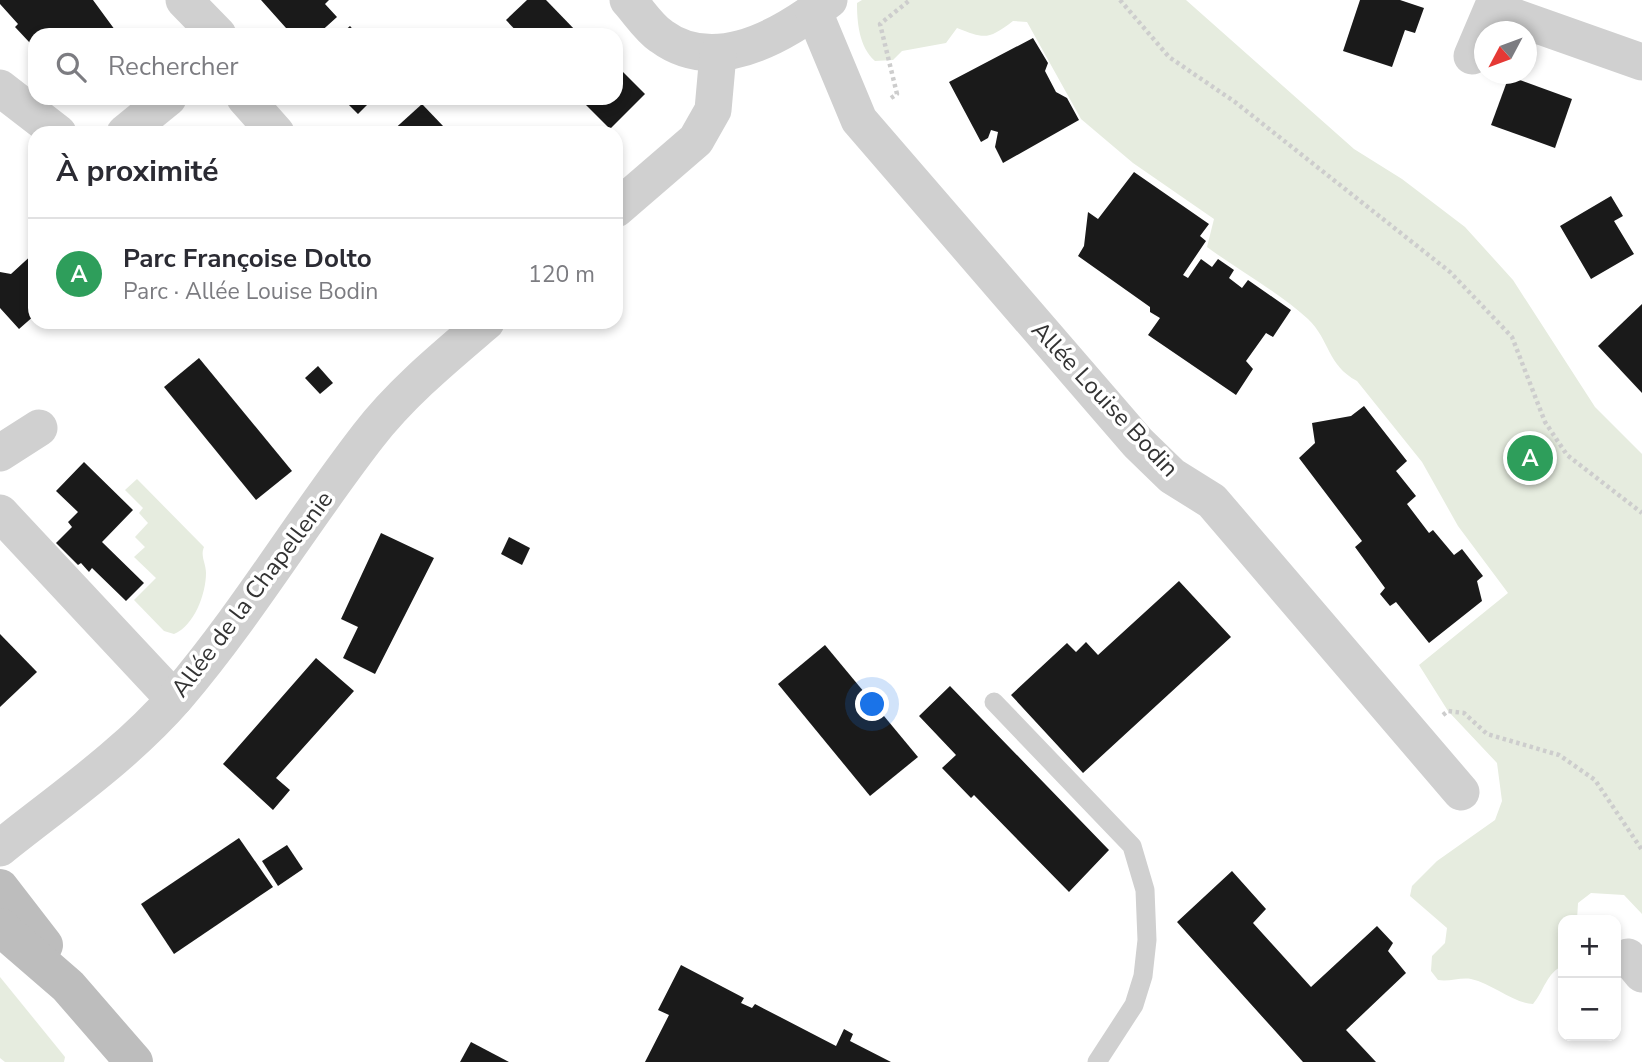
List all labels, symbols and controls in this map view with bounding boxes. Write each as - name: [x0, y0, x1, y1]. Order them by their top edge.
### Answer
- north arrow: [1474, 21, 1537, 84]
- search box: [28, 28, 623, 105]
- icon: search: [52, 48, 90, 86]
- text: Rechercher: [108, 49, 239, 84]
- text: À proximité: [56, 151, 218, 192]
- text: Parc Françoise Dolto: [123, 241, 372, 276]
- text: A: [70, 259, 88, 290]
- text: 120 m: [528, 259, 595, 290]
- text: Parc · Allée Louise Bodin: [123, 276, 378, 307]
- street label: Allée Louise Bodin: [1024, 314, 1186, 484]
- pin: A: [1507, 432, 1553, 484]
- street label: Allée de la Chapellenie: [164, 484, 340, 704]
- your location: [855, 687, 889, 721]
- map controls: [1558, 915, 1621, 1041]
- button: +: [1558, 915, 1621, 978]
- button: −: [1558, 978, 1621, 1041]

